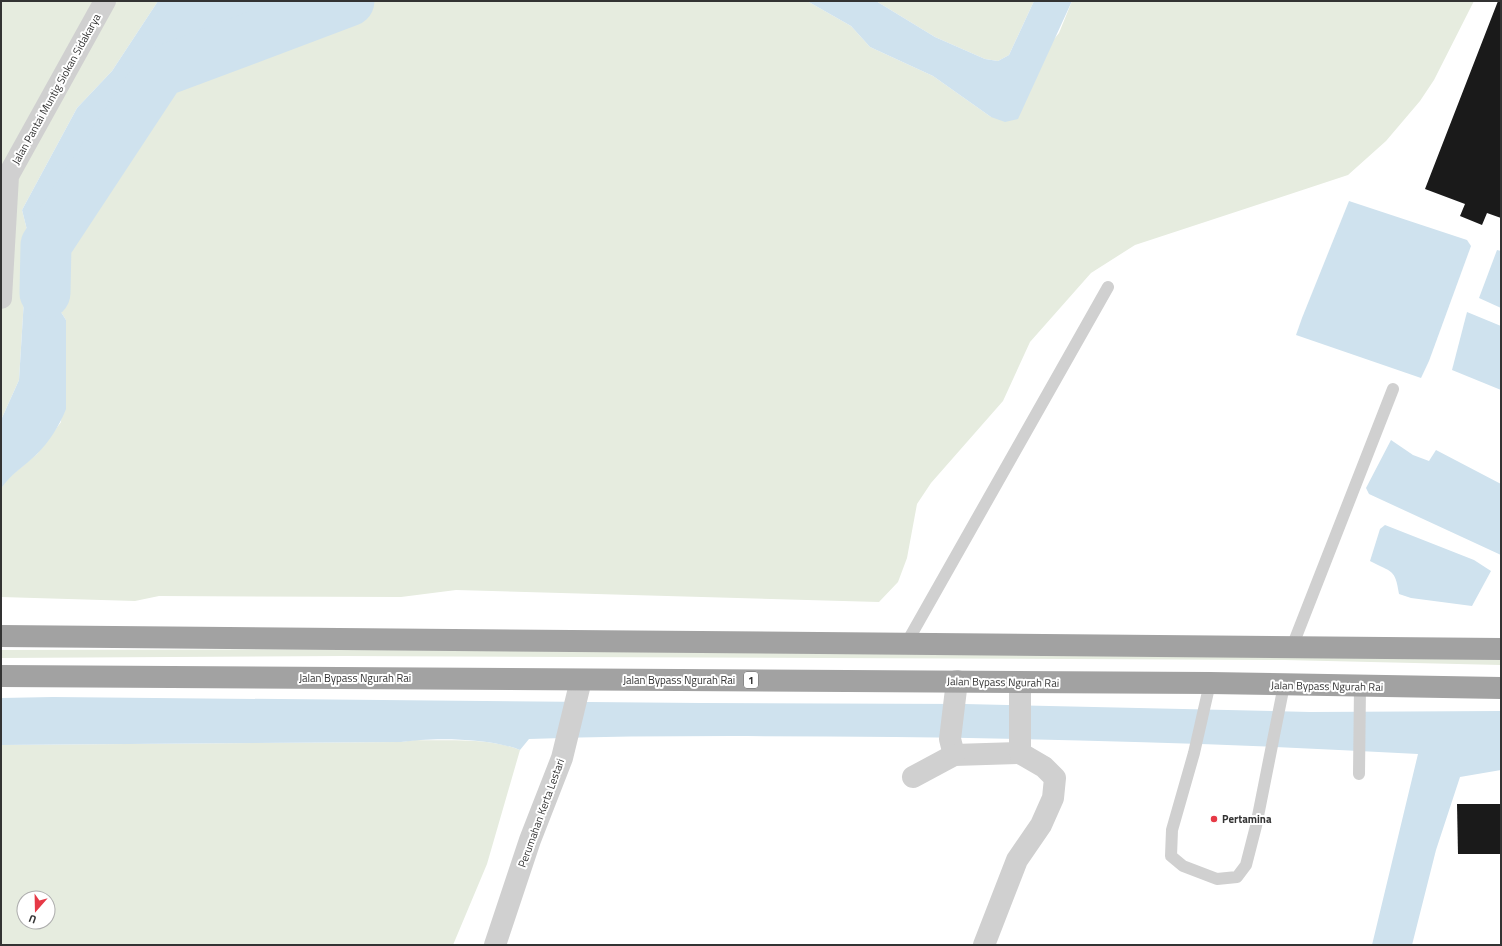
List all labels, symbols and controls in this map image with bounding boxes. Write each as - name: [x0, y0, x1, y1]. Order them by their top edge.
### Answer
- street label: Jalan Pantai Muntig Siokan Sidakarya: [8, 10, 105, 168]
- street label: Jalan Bypass Ngurah Rai: [299, 670, 411, 686]
- street label: Jalan Bypass Ngurah Rai: [623, 672, 735, 688]
- road number: 1: [744, 672, 758, 688]
- street label: Jalan Bypass Ngurah Rai: [947, 673, 1059, 691]
- street label: Jalan Bypass Ngurah Rai: [1271, 677, 1383, 695]
- street label: Perumahan Kerta Lestari: [514, 756, 568, 870]
- place label: Pertamina: [1222, 811, 1272, 827]
- marker: Pertamina: [1209, 814, 1219, 824]
- north arrow: [16, 890, 56, 930]
- text: U: [26, 911, 39, 928]

